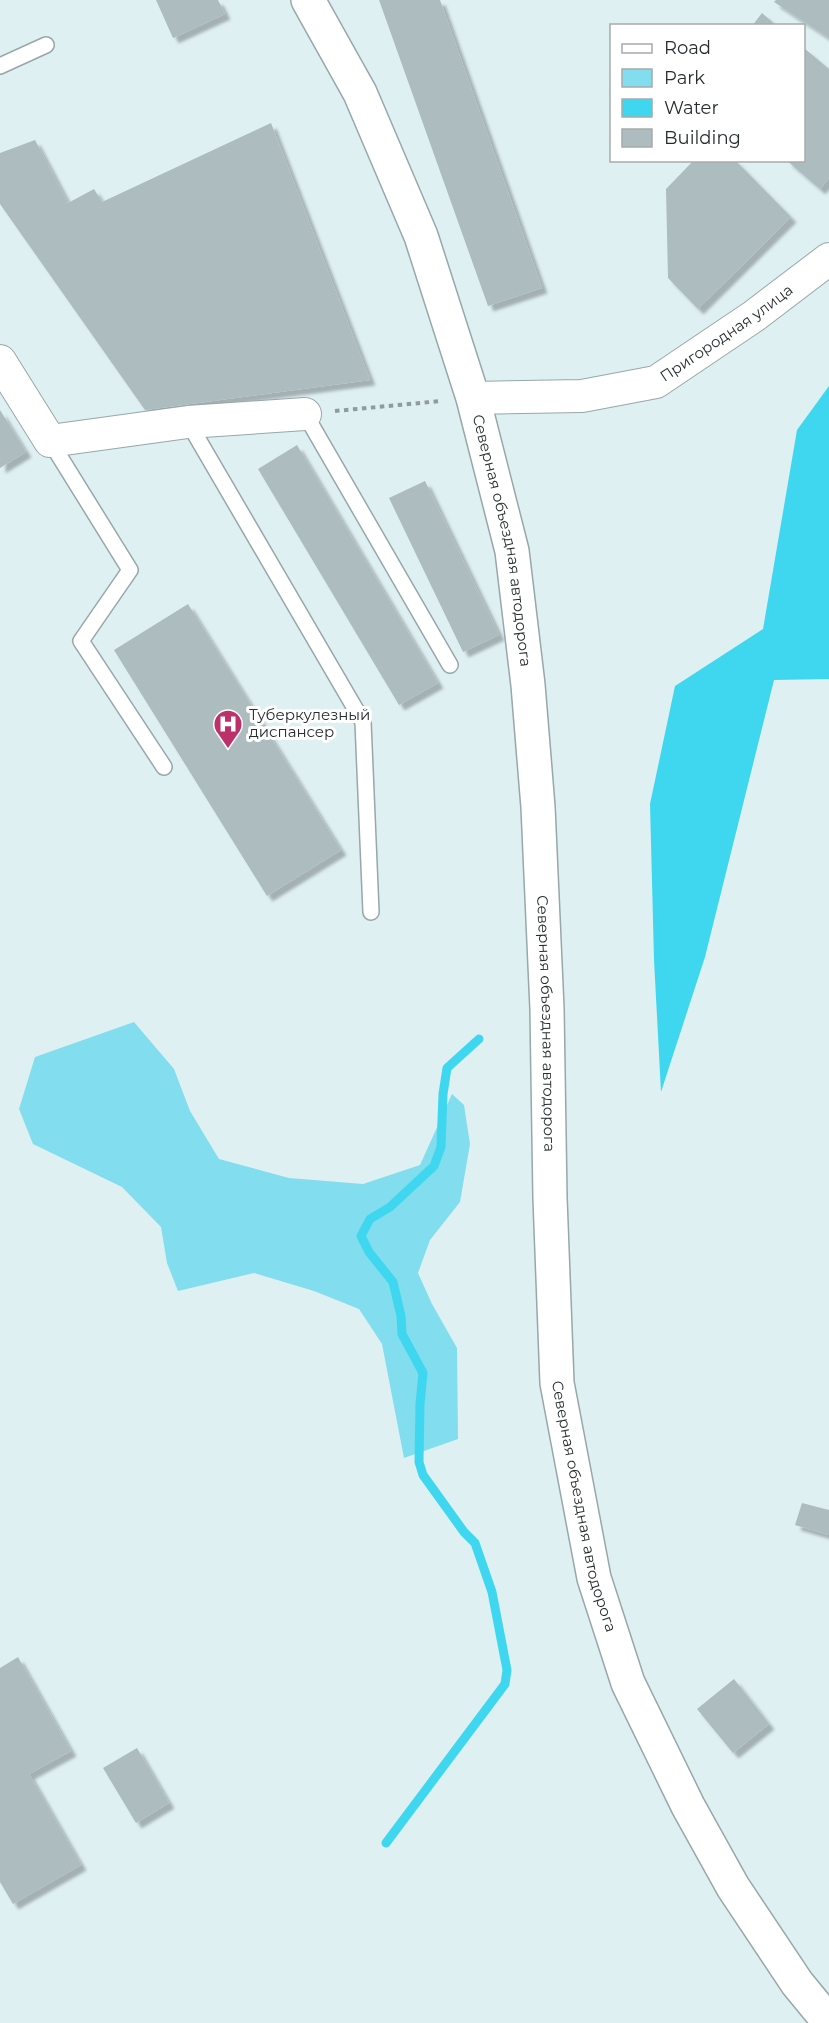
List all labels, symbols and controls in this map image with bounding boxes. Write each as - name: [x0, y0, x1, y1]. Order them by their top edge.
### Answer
- legend: [610, 24, 805, 162]
- text: Road: [664, 37, 711, 59]
- text: Park: [664, 67, 705, 89]
- text: Water: [664, 97, 719, 119]
- text: Building: [664, 127, 741, 149]
- street label: Пригородная улица: [656, 280, 796, 386]
- street label: Северная объездная автодорога: [469, 412, 536, 668]
- place label: Туберкулезный диспансер: [249, 705, 370, 741]
- hospital icon: Туберкулезный диспансер: [212, 708, 244, 750]
- street label: Северная объездная автодорога: [533, 895, 559, 1152]
- street label: Северная объездная автодорога: [548, 1379, 621, 1634]

